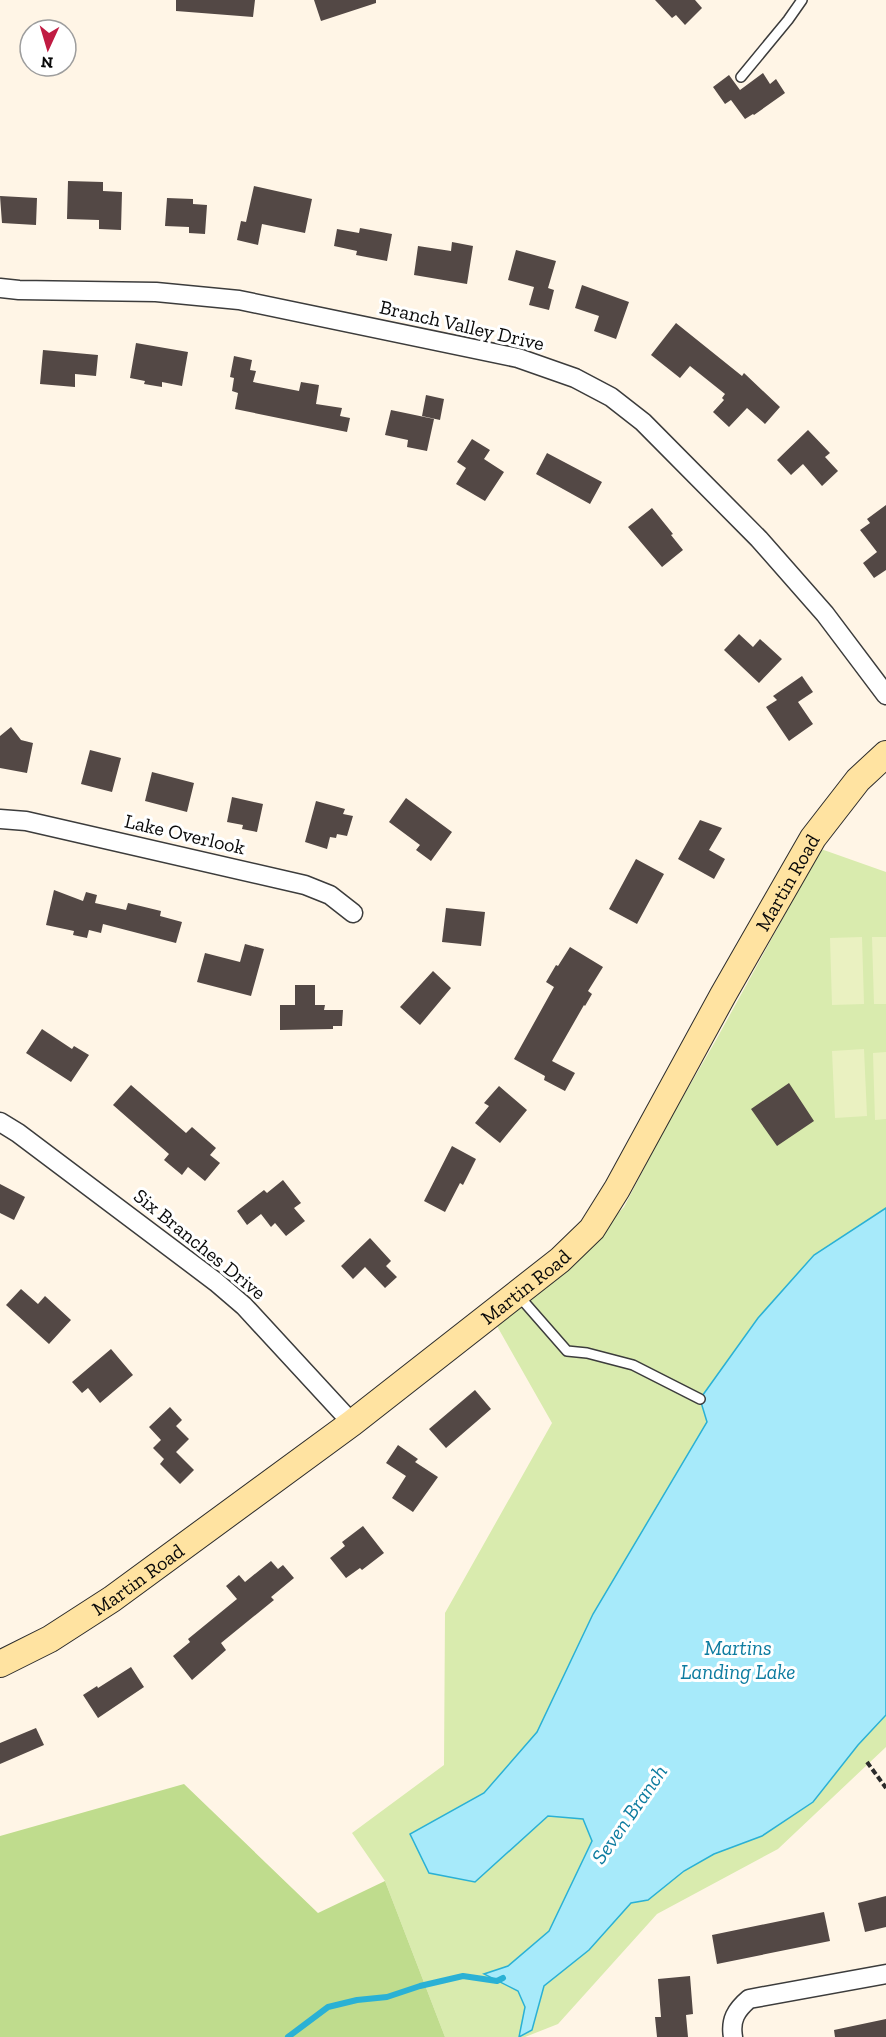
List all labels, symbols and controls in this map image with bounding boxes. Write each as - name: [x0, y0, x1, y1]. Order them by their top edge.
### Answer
- north arrow: [18, 18, 78, 78]
- text: N: [40, 53, 54, 72]
- street label: Branch Valley Drive: [377, 294, 547, 356]
- street label: Lake Overlook: [122, 808, 248, 860]
- street label: Martin Road: [750, 830, 825, 935]
- street label: Six Branches Drive: [129, 1183, 271, 1305]
- street label: Martin Road: [476, 1244, 576, 1330]
- street label: Martin Road: [87, 1538, 189, 1621]
- water label: Martins Landing Lake: [680, 1635, 796, 1684]
- water label: Seven Branch: [586, 1760, 672, 1868]

